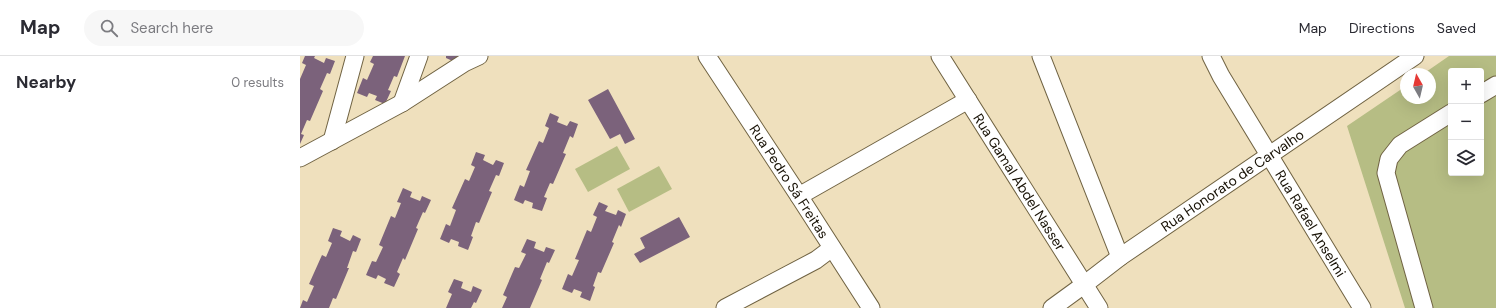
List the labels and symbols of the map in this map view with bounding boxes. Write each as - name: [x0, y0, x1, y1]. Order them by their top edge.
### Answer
- north arrow: [1400, 68, 1436, 104]
- street label: Rua Gamal Abdel Nasser: [969, 110, 1070, 254]
- street label: Rua Pedro Sá Freitas: [745, 121, 833, 242]
- street label: Rua Honorato de Carvalho: [1157, 125, 1307, 236]
- street label: Rua Rafael Anselmi: [1271, 167, 1350, 280]

